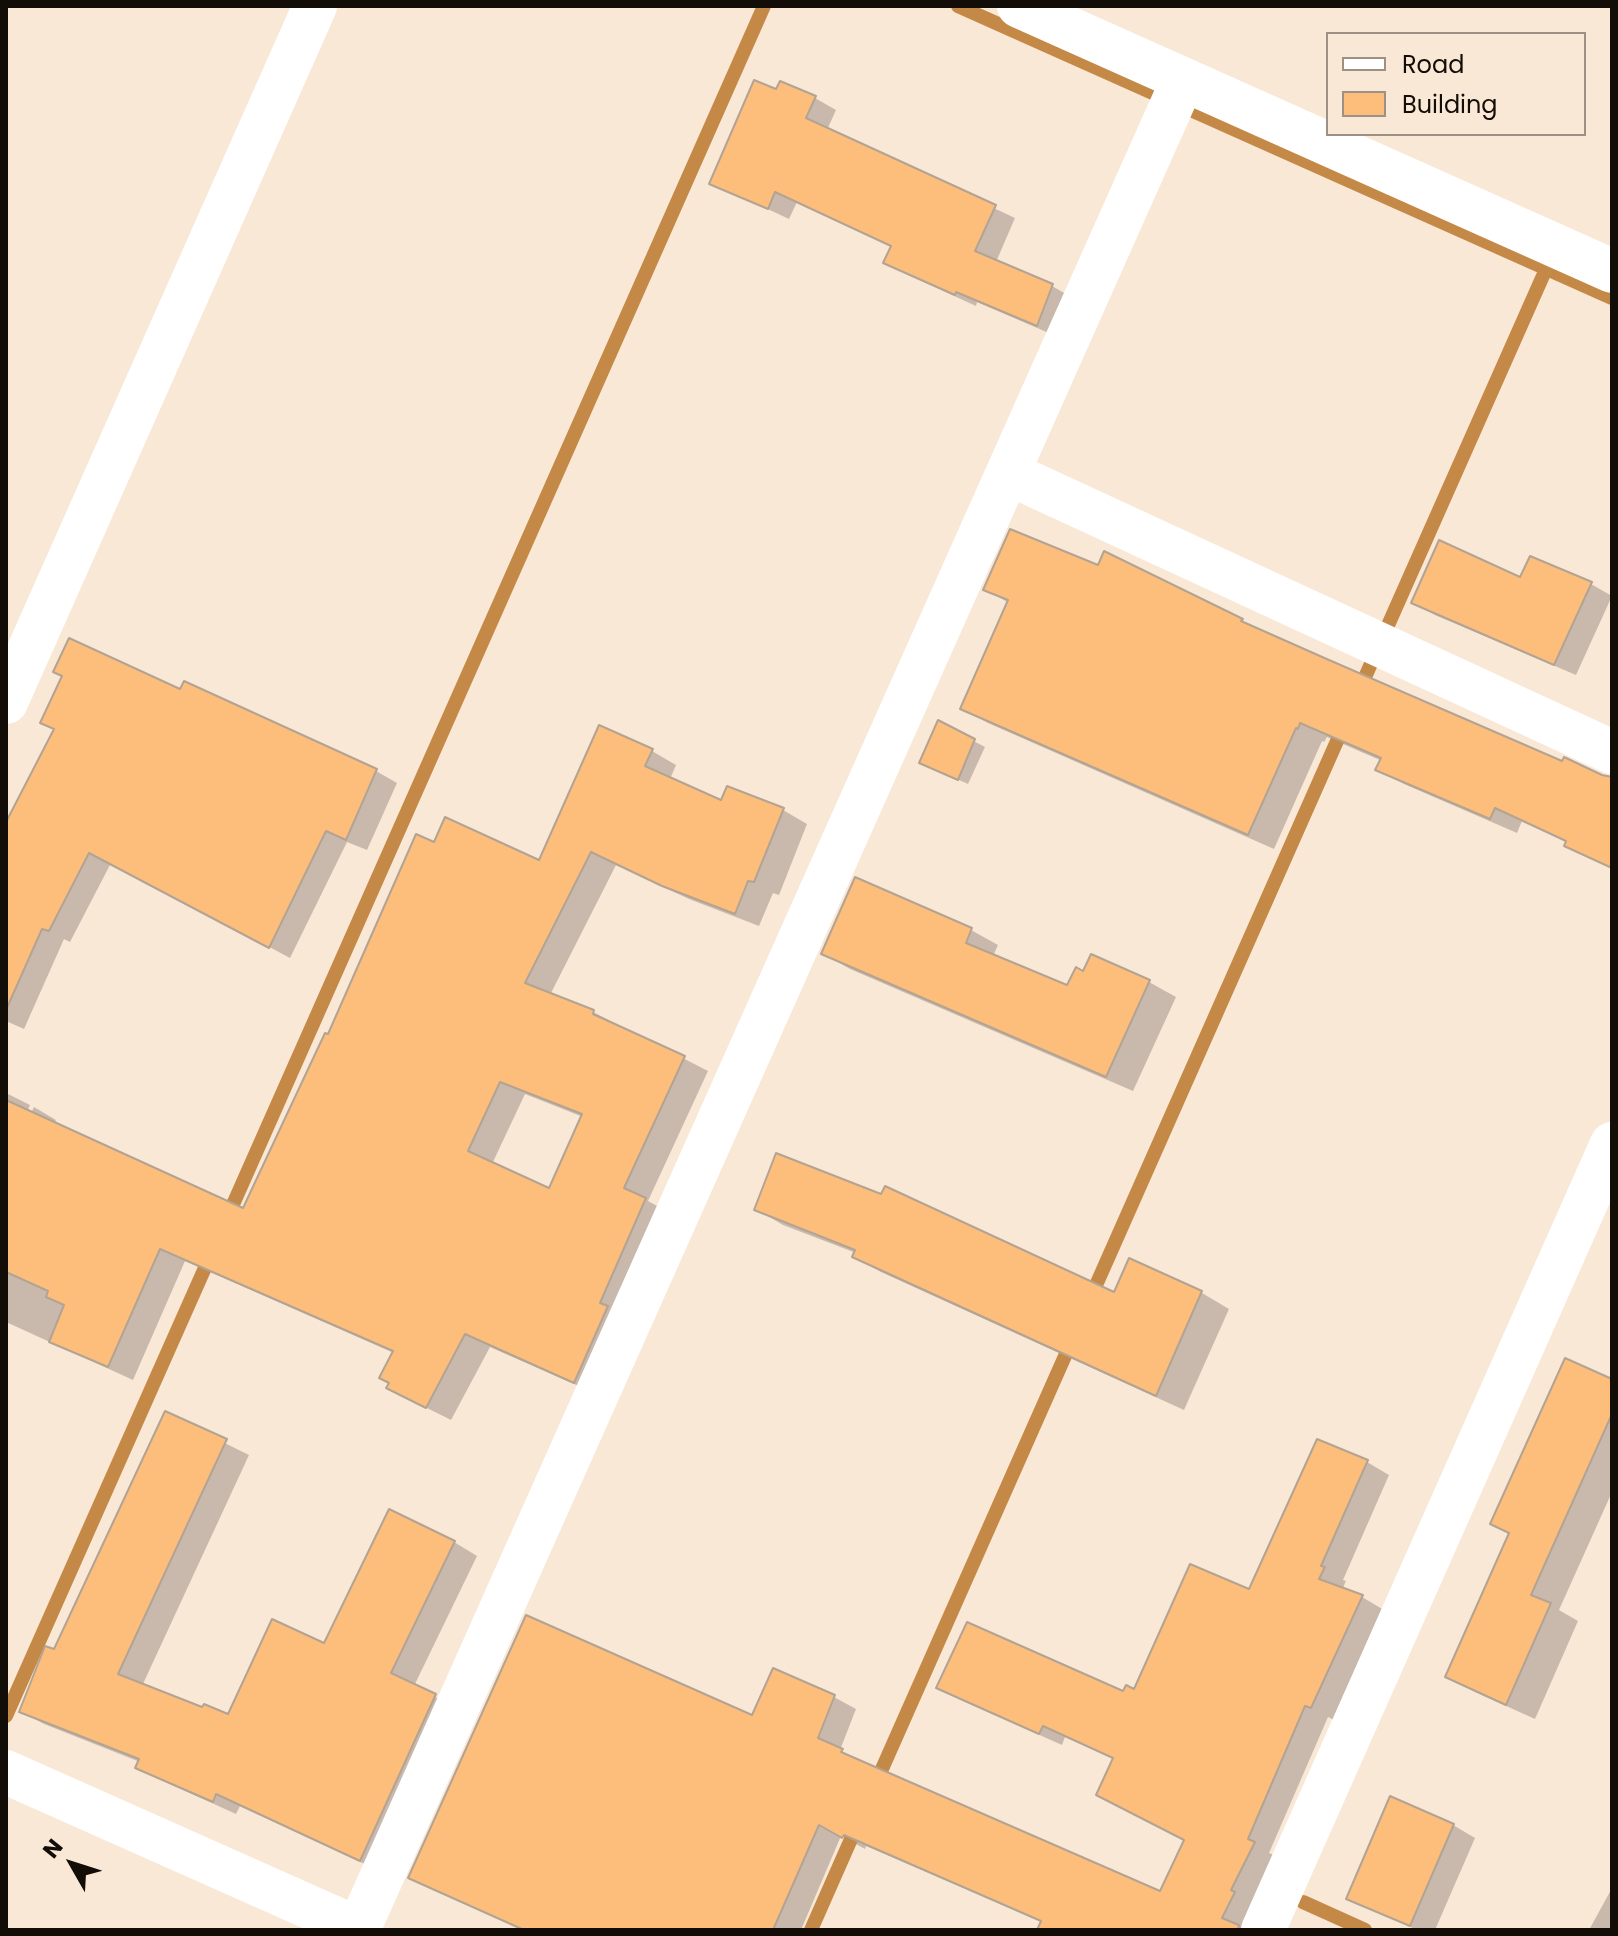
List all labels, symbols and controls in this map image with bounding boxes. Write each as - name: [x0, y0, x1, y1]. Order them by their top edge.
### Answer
- legend: [1326, 32, 1586, 136]
- text: Road: [1402, 48, 1464, 81]
- text: Building: [1402, 88, 1498, 121]
- north arrow: [32, 1824, 112, 1904]
- text: N: [36, 1832, 70, 1865]

